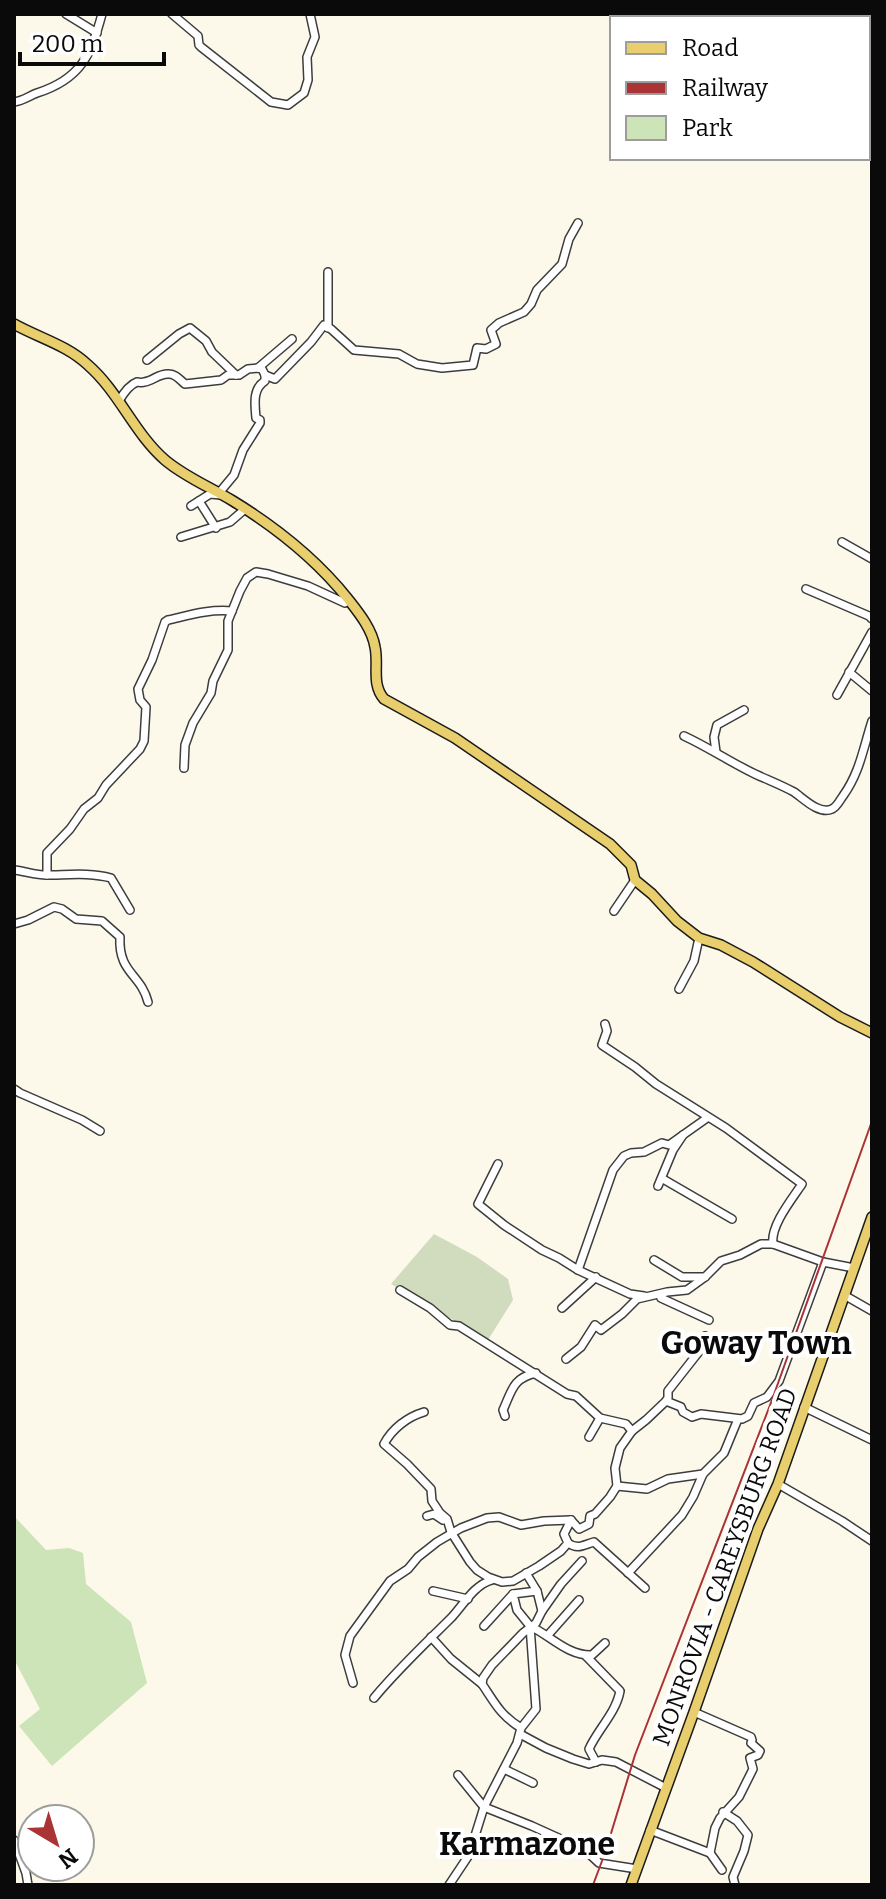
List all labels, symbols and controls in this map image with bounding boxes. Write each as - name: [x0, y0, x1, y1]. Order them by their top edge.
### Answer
- scale bar: [20, 16, 164, 66]
- legend: [610, 16, 870, 160]
- text: 200 m: [32, 30, 104, 58]
- text: Road: [682, 34, 738, 62]
- text: Railway: [682, 74, 768, 102]
- text: Park: [682, 114, 733, 142]
- district label: Goway Town: [660, 1324, 852, 1362]
- street label: MONROVIA - CAREYSBURG ROAD: [647, 1384, 803, 1750]
- north arrow: [16, 1803, 96, 1883]
- district label: Karmazone: [439, 1825, 615, 1863]
- text: N: [53, 1842, 83, 1874]

